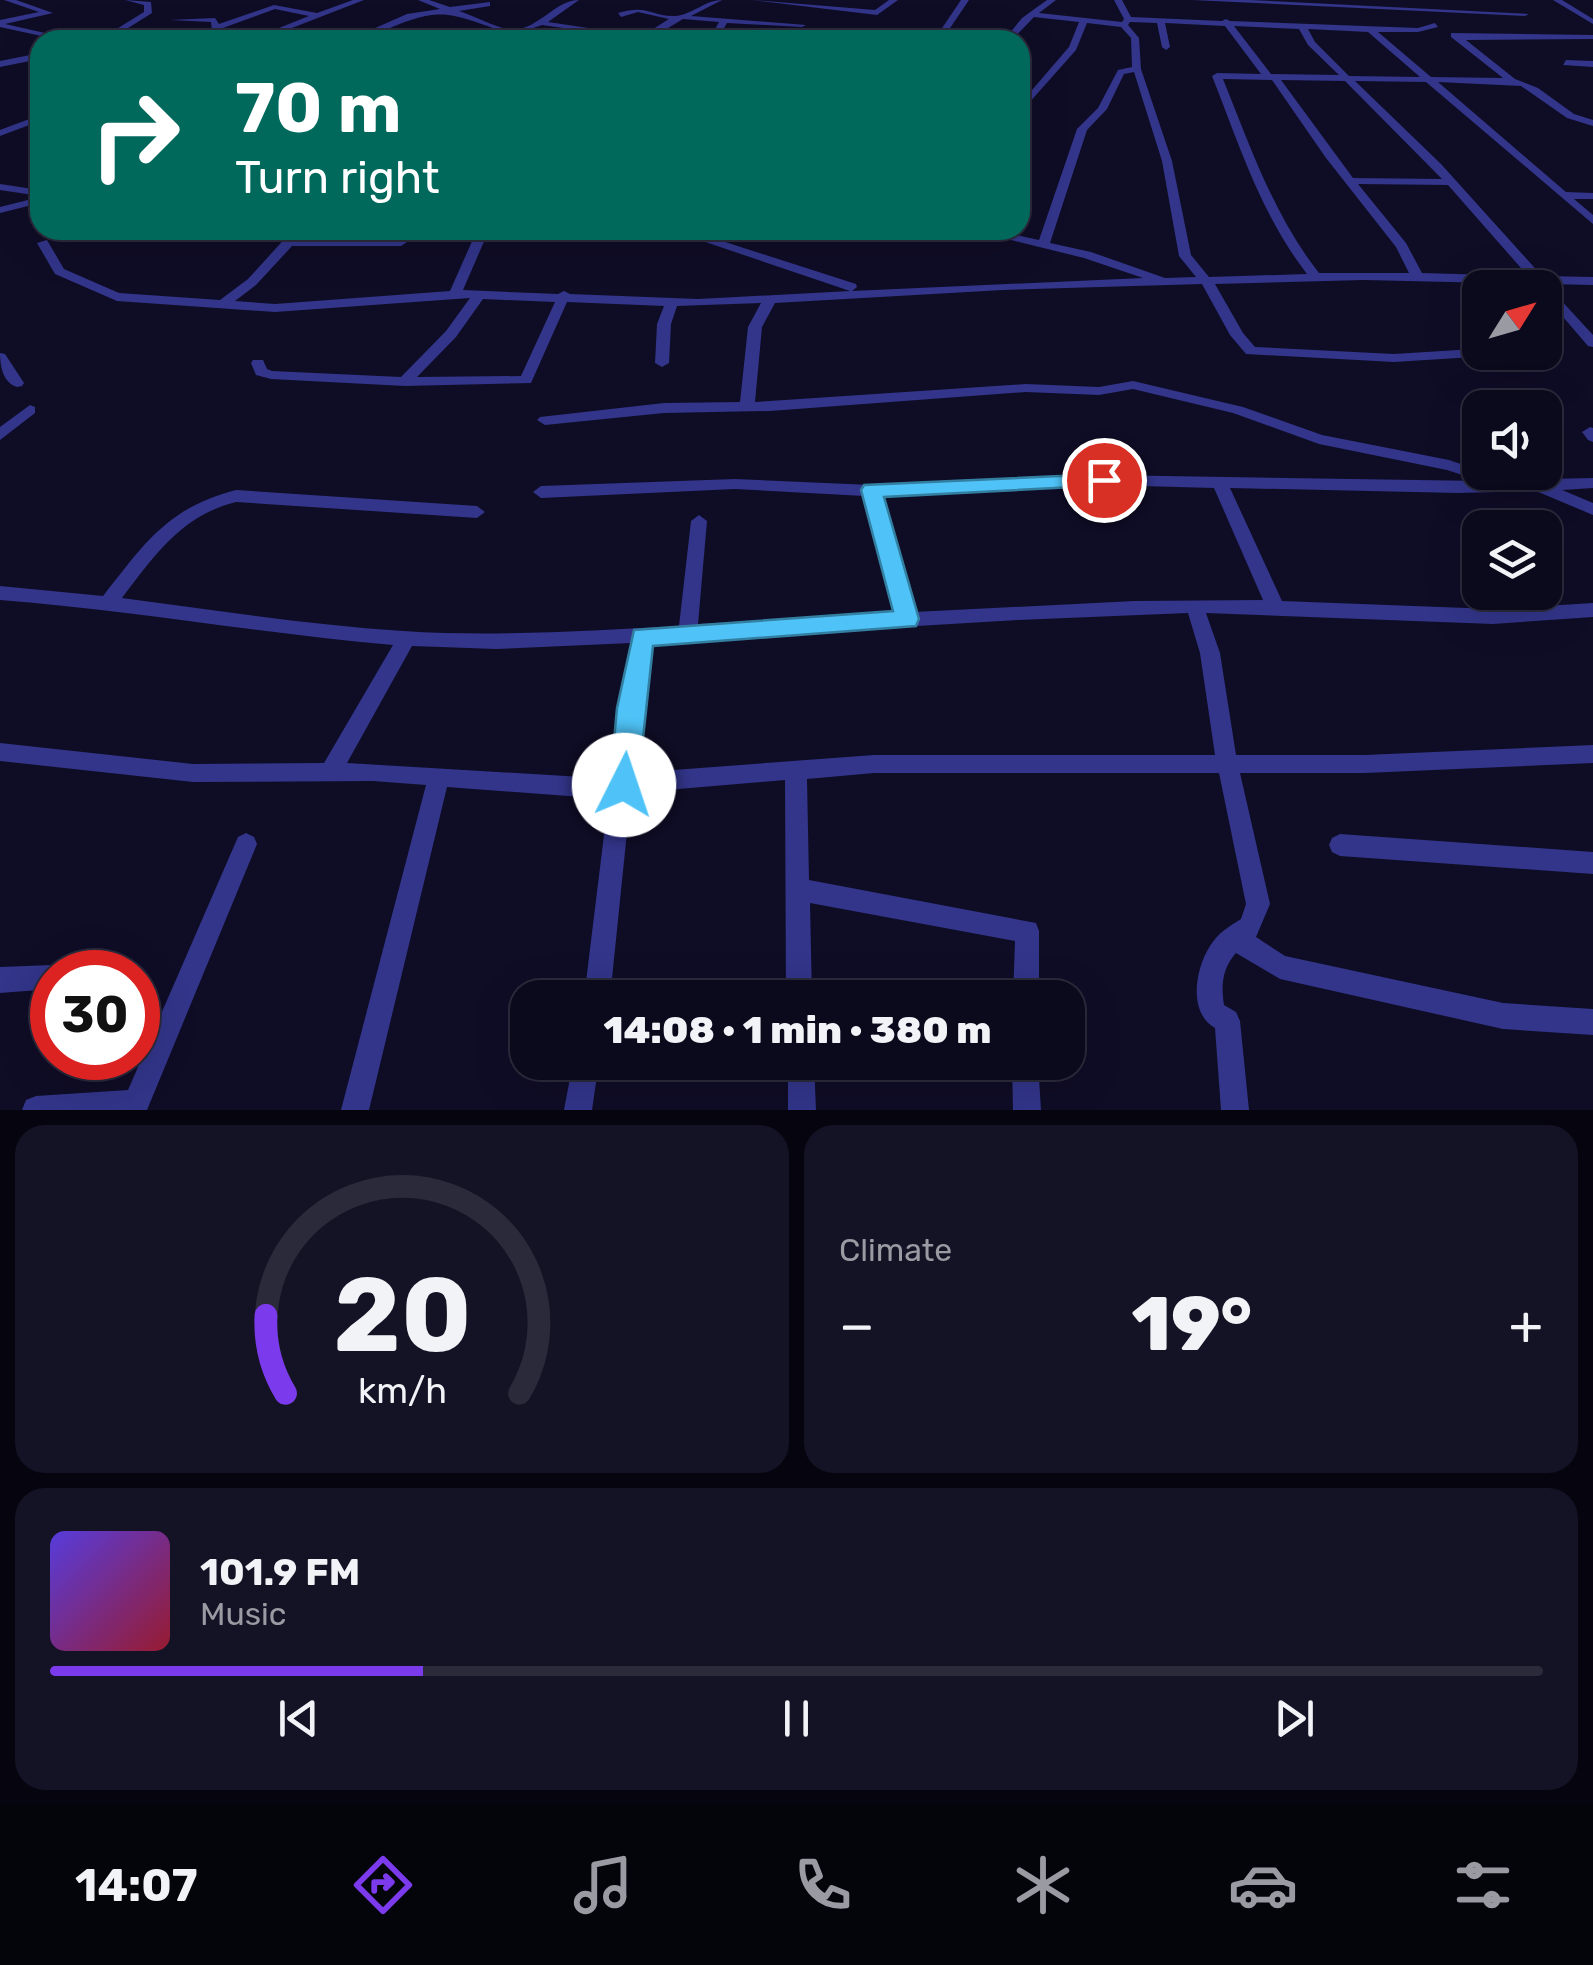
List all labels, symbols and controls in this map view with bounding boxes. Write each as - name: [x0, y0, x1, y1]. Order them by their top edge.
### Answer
- text: 70 m: [235, 67, 402, 150]
- icon: right: [70, 70, 200, 200]
- text: Turn right: [235, 151, 439, 204]
- north arrow: [1462, 270, 1562, 370]
- map controls: [1462, 270, 1562, 610]
- button: sound: [1462, 390, 1562, 490]
- pin: [1062, 438, 1147, 523]
- icon: arrive: [1077, 453, 1132, 508]
- button: layers: [1462, 510, 1562, 610]
- position arrow: [572, 733, 676, 837]
- speed limit sign: 30: [30, 950, 160, 1080]
- text: 14:08 · 1 min · 380 m: [603, 1007, 992, 1053]
- text: Climate: [839, 1231, 952, 1269]
- text: 20: [333, 1254, 471, 1377]
- text: 19°: [1131, 1280, 1252, 1369]
- text: −: [839, 1293, 875, 1358]
- text: +: [1509, 1293, 1543, 1358]
- text: km/h: [357, 1370, 447, 1412]
- text: 101.9 FM: [200, 1549, 360, 1595]
- text: Music: [200, 1595, 286, 1633]
- icon: previous: [271, 1691, 326, 1746]
- icon: pause: [769, 1691, 824, 1746]
- icon: next: [1267, 1691, 1322, 1746]
- icon: directions: [348, 1850, 418, 1920]
- icon: music: [568, 1850, 638, 1920]
- icon: phone: [788, 1850, 858, 1920]
- icon: climate: [1008, 1850, 1078, 1920]
- icon: car: [1228, 1850, 1298, 1920]
- icon: filters: [1448, 1850, 1518, 1920]
- text: 14:07: [75, 1859, 198, 1912]

